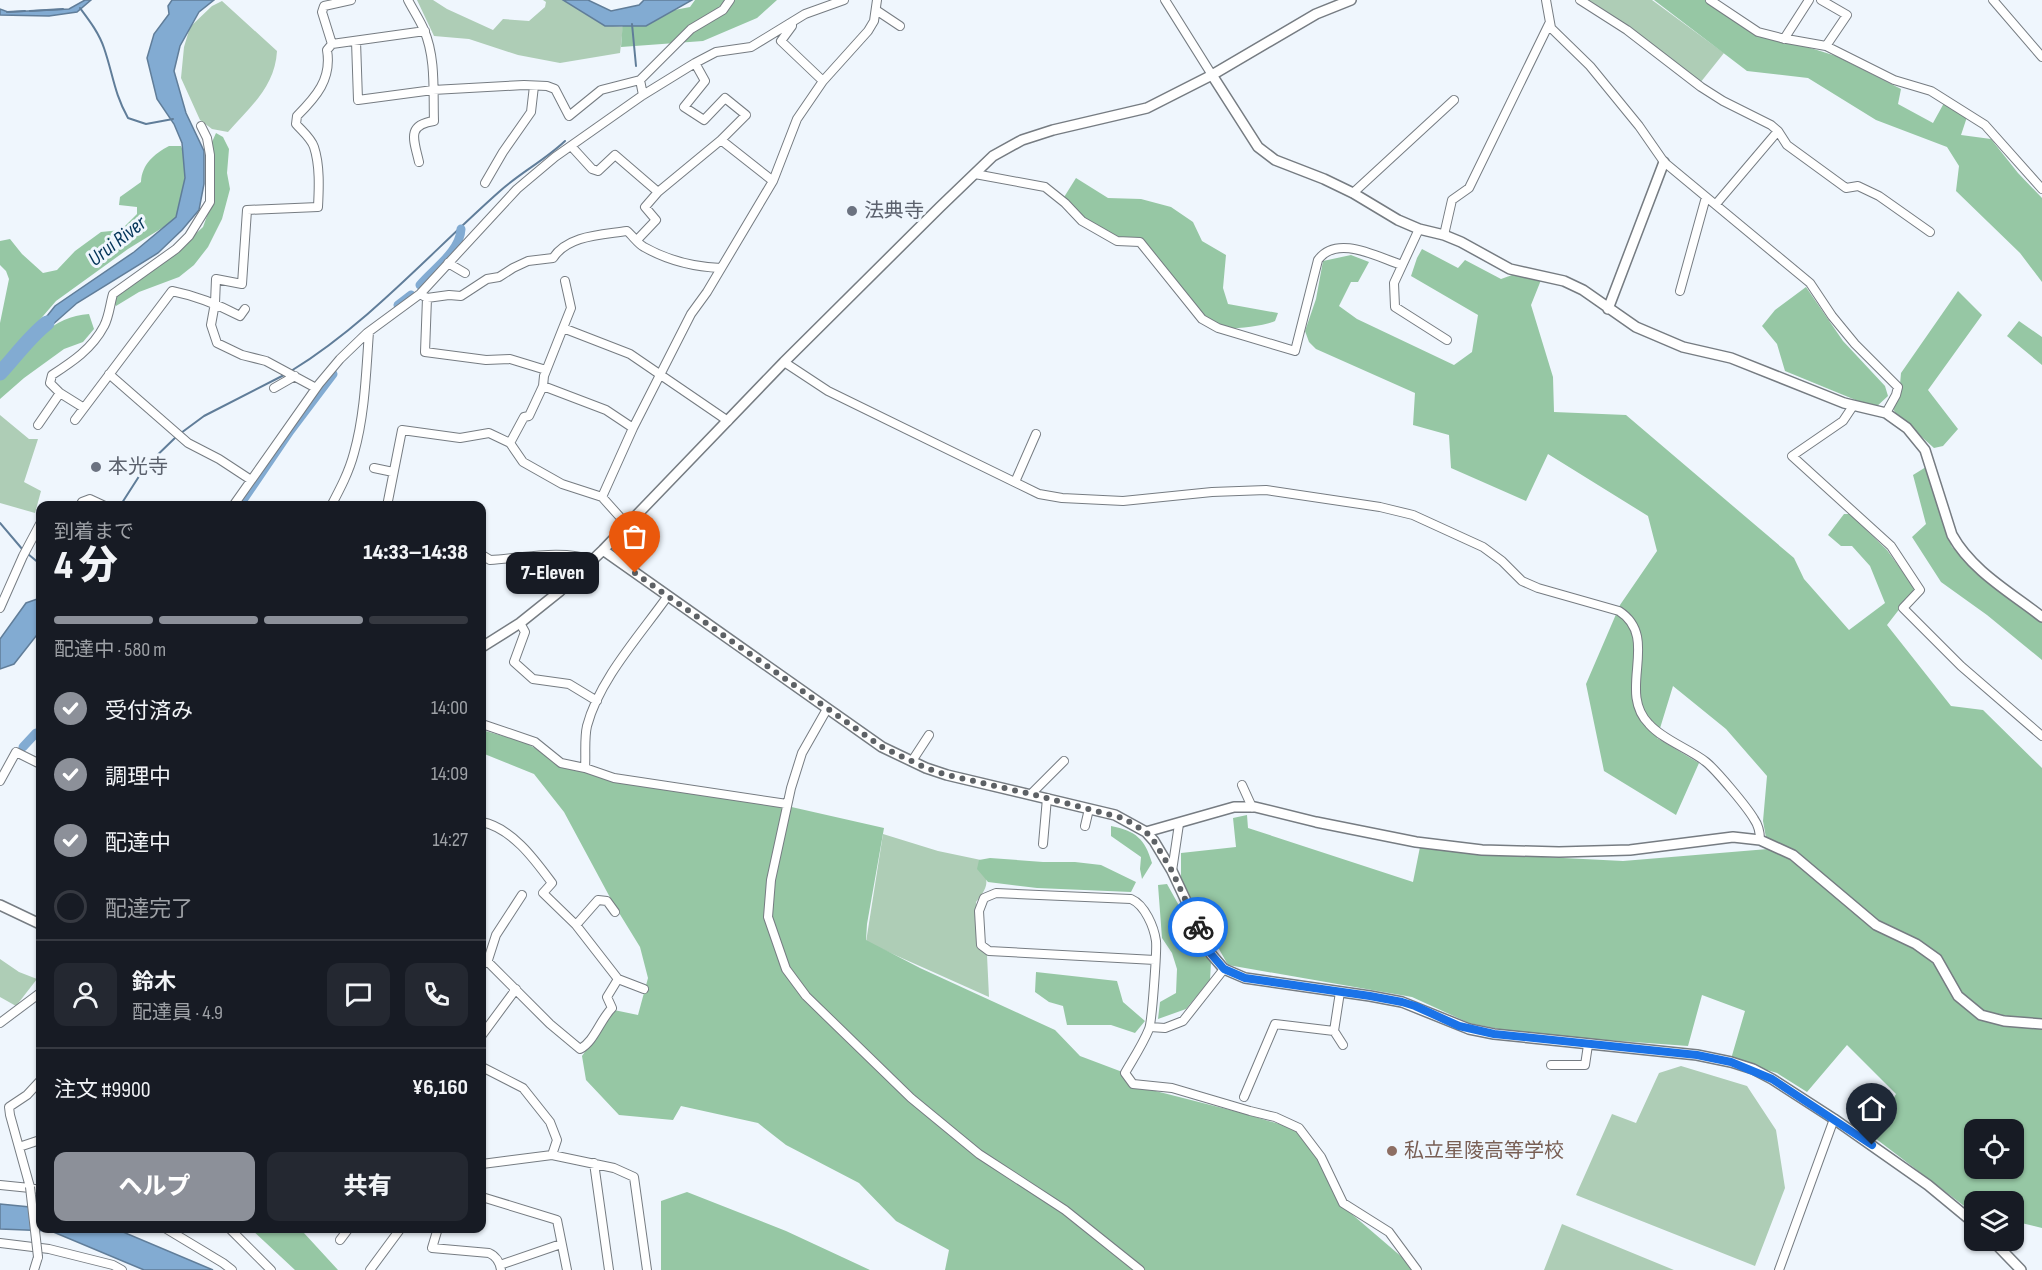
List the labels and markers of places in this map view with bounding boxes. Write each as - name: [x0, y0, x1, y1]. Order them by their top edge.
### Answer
- place label: 法典寺: [864, 199, 924, 223]
- marker: 法典寺: [845, 204, 859, 218]
- place label: 本光寺: [108, 455, 168, 479]
- marker: 本光寺: [89, 460, 103, 474]
- pin: [609, 511, 660, 573]
- callout: 7-Eleven: [506, 552, 599, 594]
- pin: [1846, 1083, 1897, 1145]
- place label: 私立星陵高等学校: [1404, 1139, 1564, 1163]
- marker: 私立星陵高等学校: [1385, 1144, 1399, 1158]

